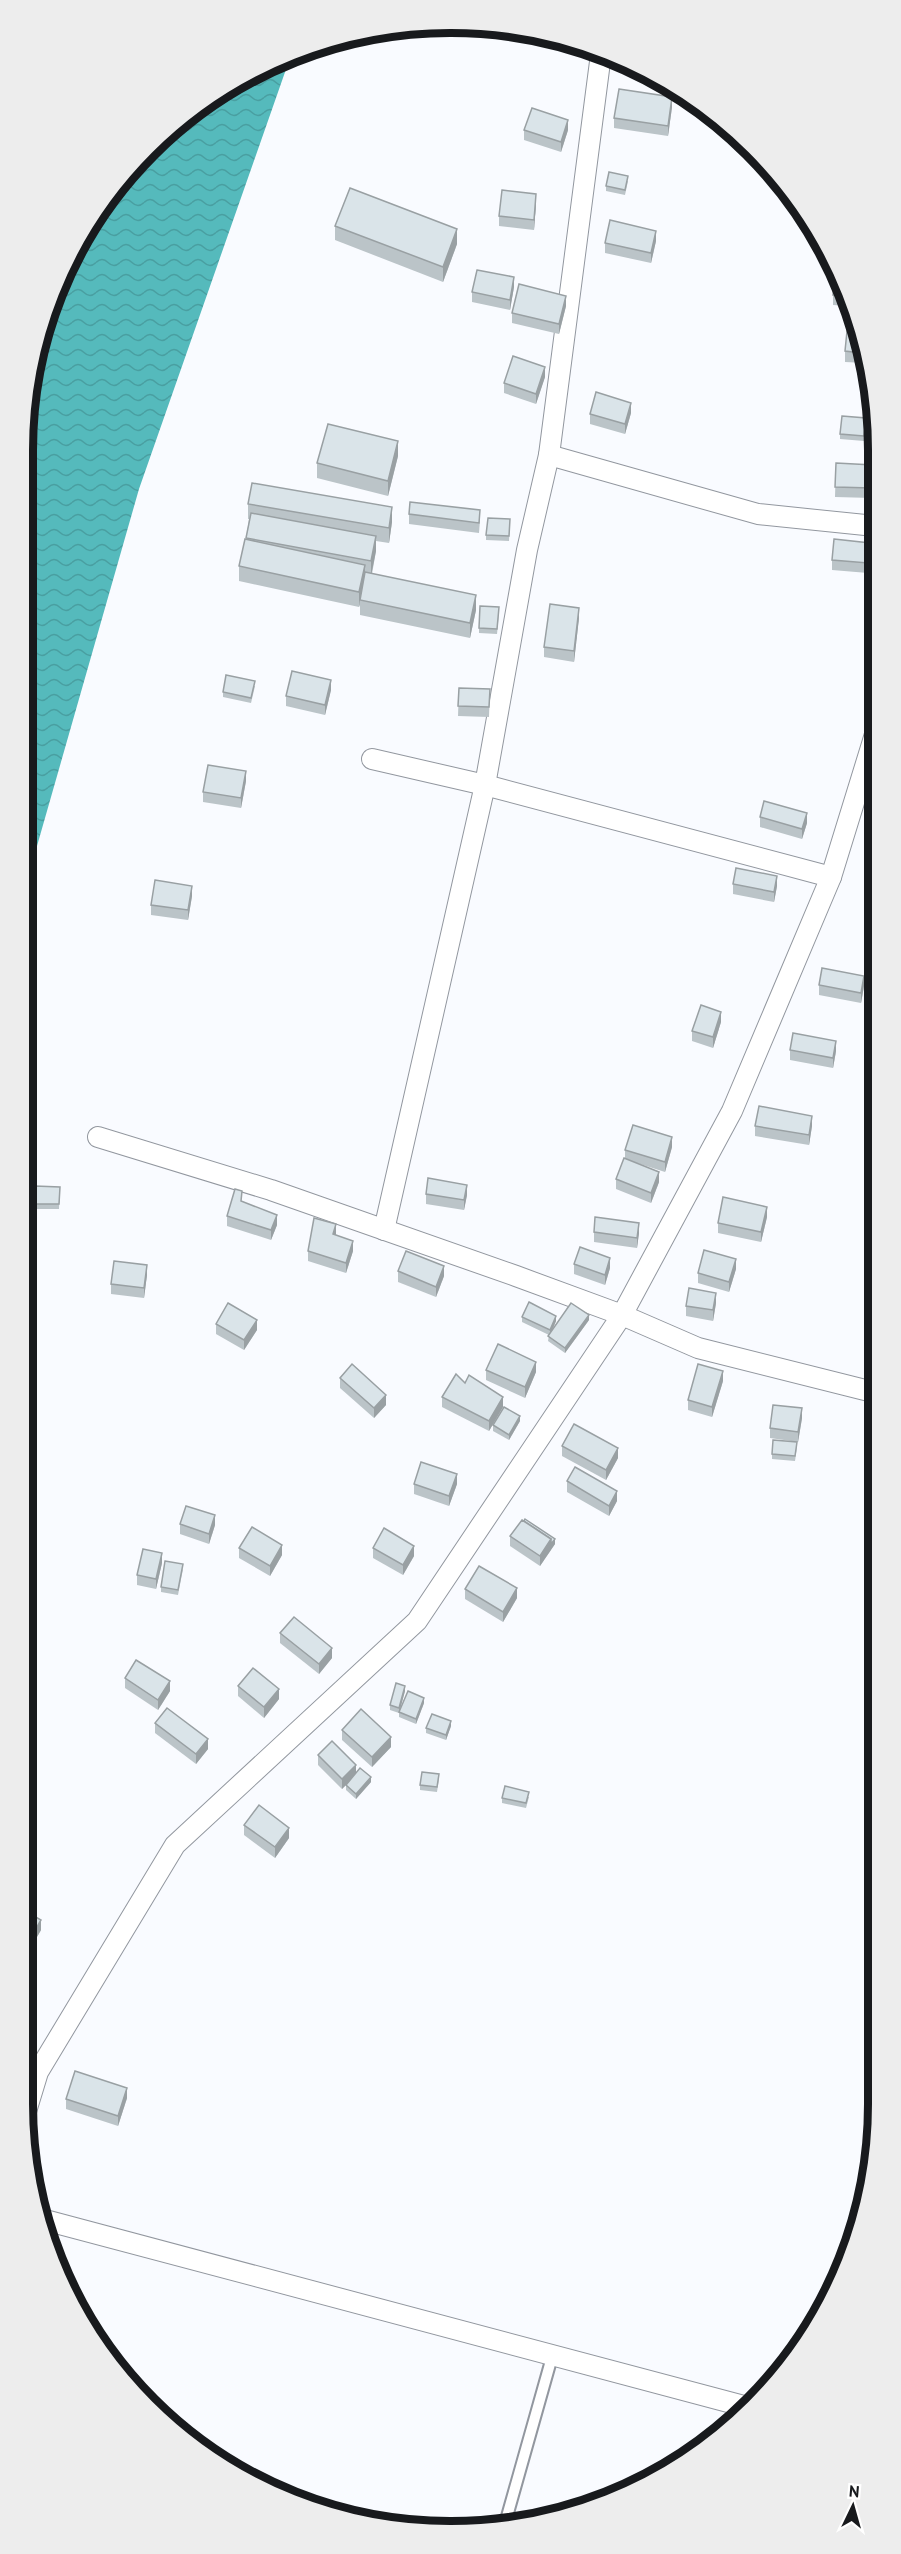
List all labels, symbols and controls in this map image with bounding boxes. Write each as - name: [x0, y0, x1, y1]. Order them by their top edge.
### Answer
- north arrow: [823, 2476, 883, 2536]
- text: N: [848, 2481, 860, 2501]

